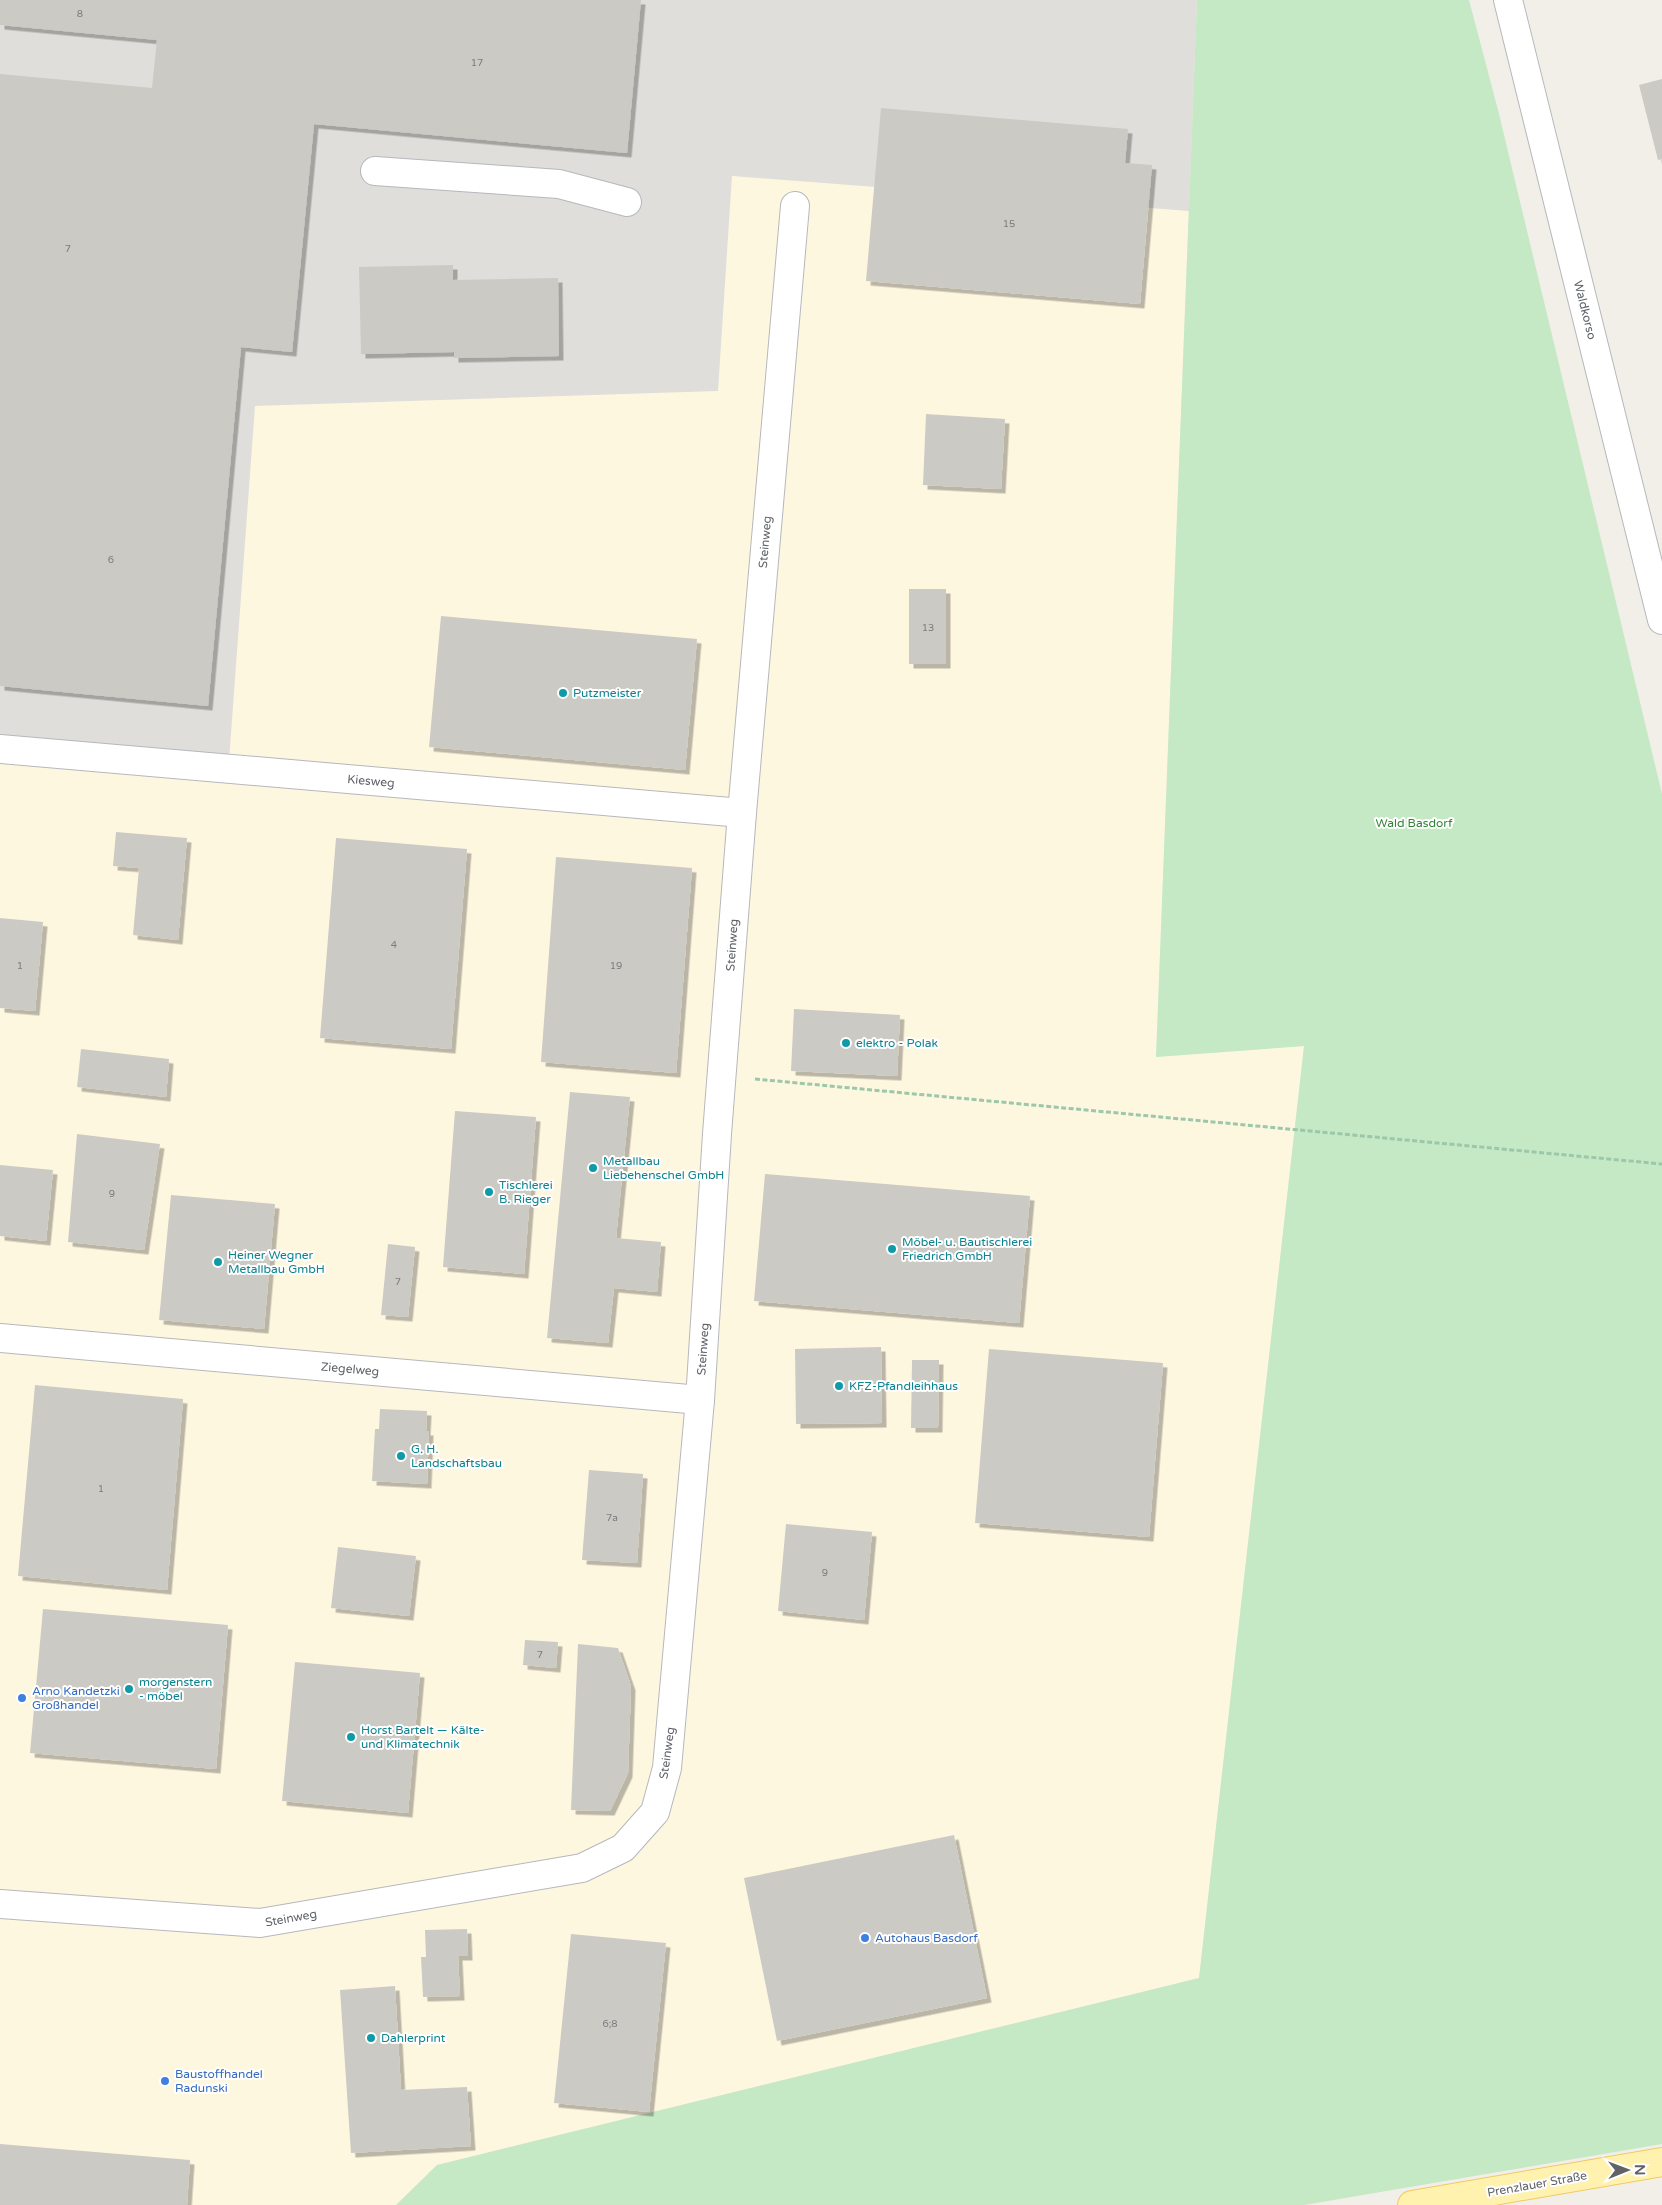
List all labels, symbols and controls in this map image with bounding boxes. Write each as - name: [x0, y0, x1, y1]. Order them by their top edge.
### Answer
- house number: 8: [77, 8, 83, 20]
- house number: 17: [471, 57, 483, 69]
- house number: 15: [1003, 218, 1015, 230]
- house number: 7: [65, 243, 71, 255]
- street label: Waldkorso: [1571, 279, 1599, 341]
- street label: Steinweg: [756, 515, 774, 569]
- house number: 6: [108, 554, 114, 566]
- house number: 13: [922, 622, 934, 634]
- place label: Putzmeister: [573, 686, 642, 700]
- marker: Putzmeister: [557, 687, 569, 699]
- street label: Kiesweg: [347, 772, 395, 790]
- park label: Wald Basdorf: [1376, 816, 1453, 830]
- street label: Steinweg: [723, 918, 741, 972]
- house number: 4: [391, 939, 397, 951]
- house number: 1: [17, 960, 23, 972]
- house number: 19: [610, 960, 622, 972]
- place label: elektro - Polak: [856, 1036, 938, 1050]
- marker: elektro - Polak: [840, 1037, 852, 1049]
- place label: Metallbau Liebehenschel GmbH: [603, 1154, 724, 1182]
- marker: Metallbau Liebehenschel GmbH: [587, 1162, 599, 1174]
- place label: Tischlerei B. Rieger: [499, 1178, 553, 1206]
- marker: Tischlerei B. Rieger: [483, 1186, 495, 1198]
- house number: 9: [109, 1188, 115, 1200]
- place label: Möbel- u. Bautischlerei Friedrich GmbH: [902, 1235, 1032, 1263]
- marker: Möbel- u. Bautischlerei Friedrich GmbH: [886, 1243, 898, 1255]
- place label: Heiner Wegner Metallbau GmbH: [228, 1248, 325, 1276]
- marker: Heiner Wegner Metallbau GmbH: [212, 1256, 224, 1268]
- house number: 7: [395, 1276, 401, 1288]
- street label: Steinweg: [694, 1322, 712, 1376]
- street label: Ziegelweg: [320, 1359, 380, 1379]
- place label: KFZ-Pfandleihhaus: [849, 1379, 958, 1393]
- marker: KFZ-Pfandleihhaus: [833, 1380, 845, 1392]
- place label: G. H. Landschaftsbau: [411, 1442, 502, 1470]
- marker: G. H. Landschaftsbau: [395, 1450, 407, 1462]
- house number: 1: [98, 1483, 104, 1495]
- house number: 7a: [606, 1512, 618, 1524]
- house number: 9: [822, 1567, 828, 1579]
- house number: 7: [537, 1649, 543, 1661]
- place label: morgenstern - möbel: [139, 1675, 212, 1703]
- marker: morgenstern - möbel: [123, 1683, 135, 1695]
- place label: Arno Kandetzki Großhandel: [32, 1684, 120, 1712]
- marker: Arno Kandetzki Großhandel: [16, 1692, 28, 1704]
- place label: Horst Bartelt — Kälte- und Klimatechnik: [361, 1723, 485, 1751]
- street label: Steinweg: [656, 1726, 678, 1780]
- marker: Horst Bartelt — Kälte- und Klimatechnik: [345, 1731, 357, 1743]
- street label: Steinweg: [264, 1907, 318, 1929]
- place label: Autohaus Basdorf: [875, 1931, 978, 1945]
- marker: Autohaus Basdorf: [859, 1932, 871, 1944]
- house number: 6;8: [602, 2018, 618, 2030]
- place label: Dahlerprint: [381, 2031, 446, 2045]
- marker: Dahlerprint: [365, 2032, 377, 2044]
- place label: Baustoffhandel Radunski: [175, 2067, 263, 2095]
- marker: Baustoffhandel Radunski: [159, 2075, 171, 2087]
- north arrow: [1602, 2145, 1652, 2195]
- text: N: [1631, 2164, 1648, 2176]
- street label: Prenzlauer Straße: [1486, 2168, 1588, 2200]

